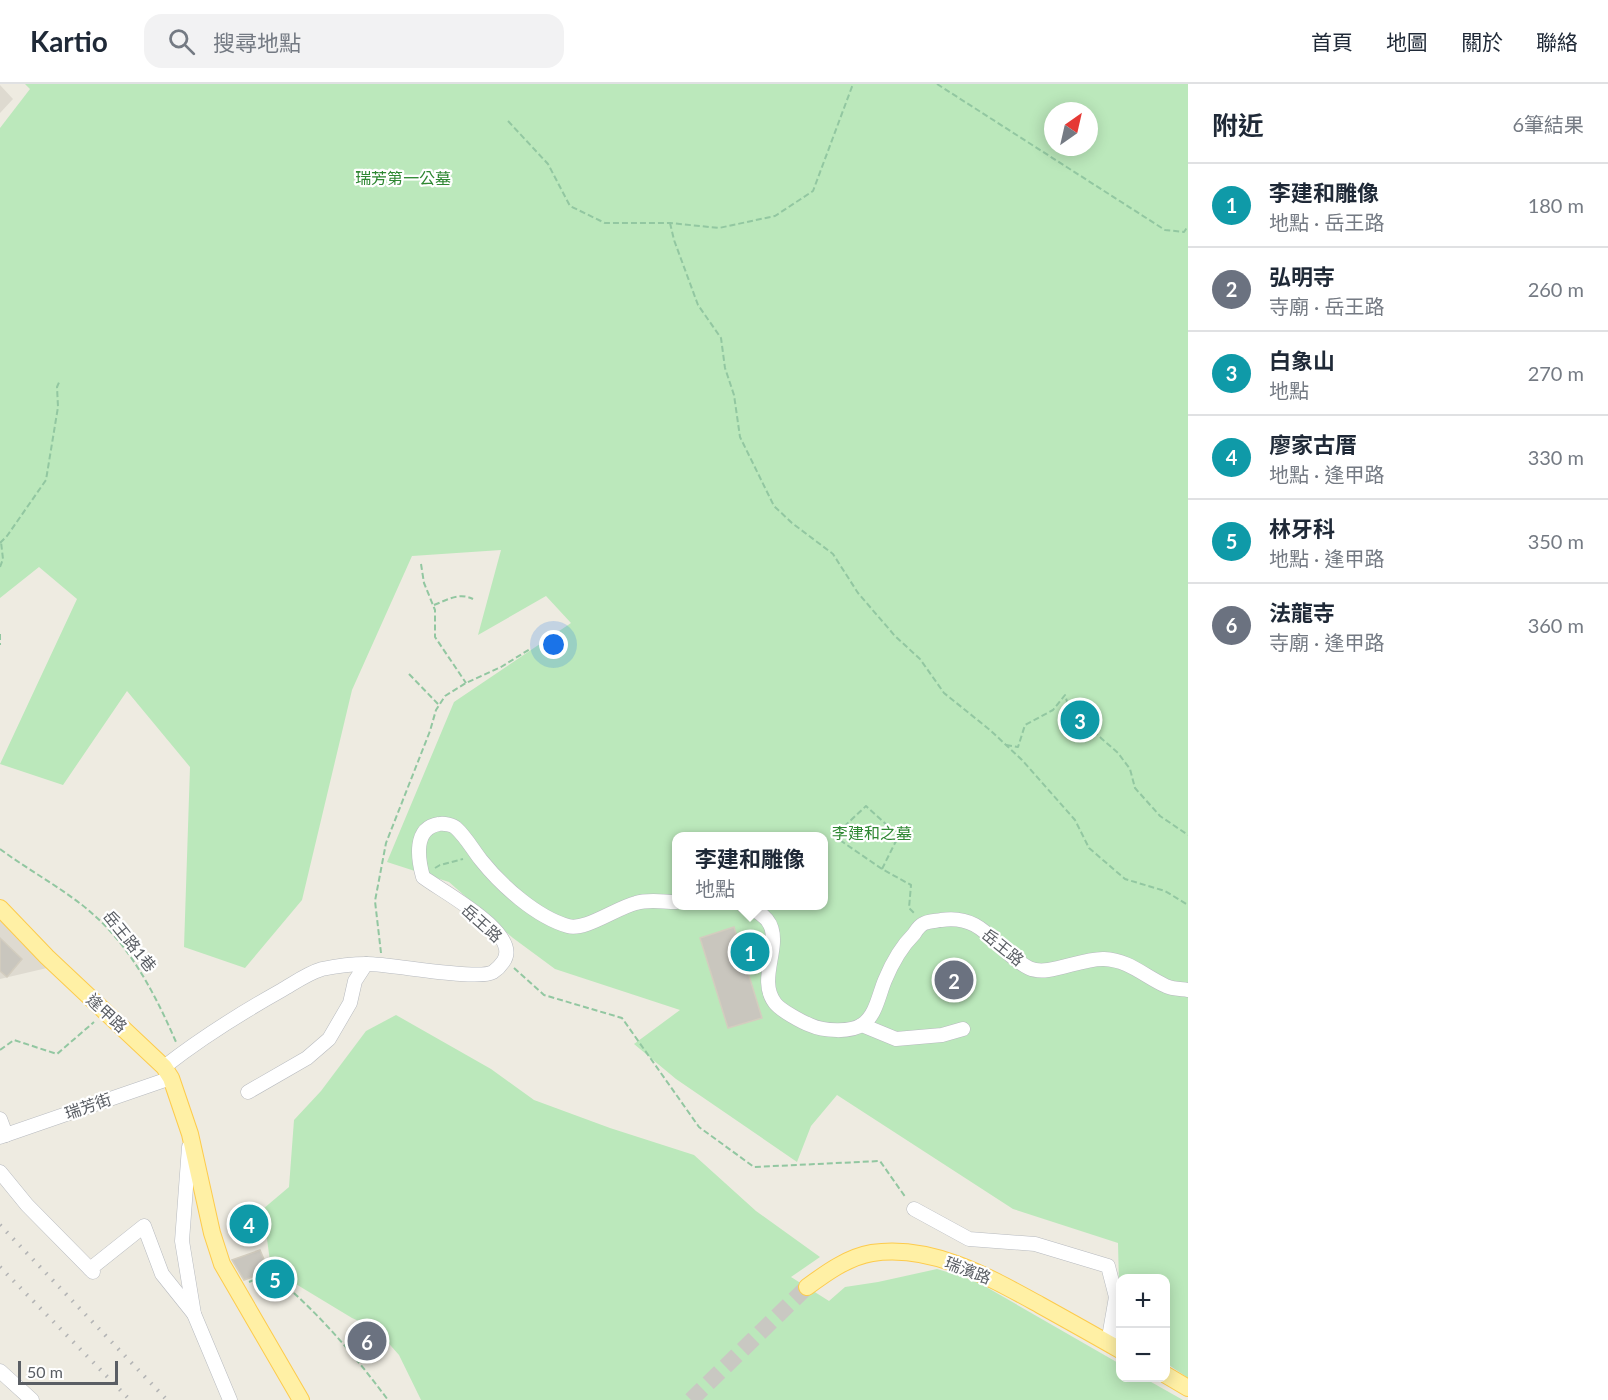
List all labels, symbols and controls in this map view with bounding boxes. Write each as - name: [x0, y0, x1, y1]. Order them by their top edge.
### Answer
- search box: [144, 14, 564, 68]
- text: Kartio: [30, 24, 108, 58]
- icon: search: [165, 25, 198, 58]
- text: 搜尋地點: [213, 29, 301, 56]
- text: 首頁: [1311, 29, 1353, 54]
- text: 地圖: [1386, 29, 1428, 54]
- text: 關於: [1461, 29, 1503, 54]
- text: 聯絡: [1536, 29, 1578, 54]
- north arrow: [1044, 102, 1098, 156]
- text: 附近: [1212, 109, 1264, 141]
- text: 6筆結果: [1512, 112, 1584, 136]
- park label: 瑞芳第一公墓: [355, 168, 451, 187]
- text: 李建和雕像: [1269, 179, 1379, 206]
- text: 1: [1226, 193, 1237, 217]
- text: 180 m: [1528, 193, 1584, 217]
- text: 地點 · 岳王路: [1269, 210, 1384, 234]
- text: 弘明寺: [1269, 263, 1335, 290]
- text: 2: [1226, 277, 1237, 301]
- text: 260 m: [1528, 277, 1584, 301]
- text: 寺廟 · 岳王路: [1269, 294, 1384, 318]
- text: 白象山: [1269, 347, 1335, 374]
- text: 3: [1226, 361, 1237, 385]
- text: 270 m: [1528, 361, 1584, 385]
- text: 地點: [1269, 378, 1309, 402]
- text: 廖家古厝: [1269, 431, 1357, 458]
- text: 4: [1226, 445, 1237, 469]
- text: 330 m: [1528, 445, 1584, 469]
- text: 地點 · 逢甲路: [1269, 462, 1384, 486]
- text: 林牙科: [1269, 515, 1335, 542]
- text: 5: [1226, 529, 1237, 553]
- text: 350 m: [1528, 529, 1584, 553]
- text: 地點 · 逢甲路: [1269, 546, 1384, 570]
- text: 法龍寺: [1269, 599, 1335, 626]
- text: 6: [1226, 613, 1237, 637]
- text: 360 m: [1528, 613, 1584, 637]
- your location: [539, 630, 568, 659]
- text: 寺廟 · 逢甲路: [1269, 630, 1384, 654]
- pin: 3: [1060, 698, 1100, 742]
- park label: 李建和之墓: [832, 823, 912, 842]
- popup: [672, 832, 828, 910]
- text: 李建和雕像: [695, 845, 805, 872]
- text: 地點: [695, 876, 735, 900]
- street label: 岳王路: [458, 900, 507, 946]
- street label: 岳王路1巷: [100, 906, 161, 975]
- street label: 岳王路: [979, 924, 1028, 969]
- pin: 1: [730, 930, 770, 974]
- pin: 2: [934, 958, 974, 1002]
- street label: 逢甲路: [83, 989, 131, 1036]
- street label: 瑞芳街: [62, 1089, 114, 1122]
- pin: 4: [230, 1202, 268, 1246]
- street label: 瑞濱路: [942, 1252, 994, 1287]
- pin: 5: [256, 1256, 294, 1302]
- map controls: [1116, 1274, 1170, 1382]
- button: +: [1116, 1274, 1170, 1328]
- pin: 6: [348, 1318, 386, 1364]
- button: −: [1116, 1328, 1170, 1382]
- scale bar: [18, 1358, 118, 1386]
- text: 50 m: [27, 1362, 63, 1381]

